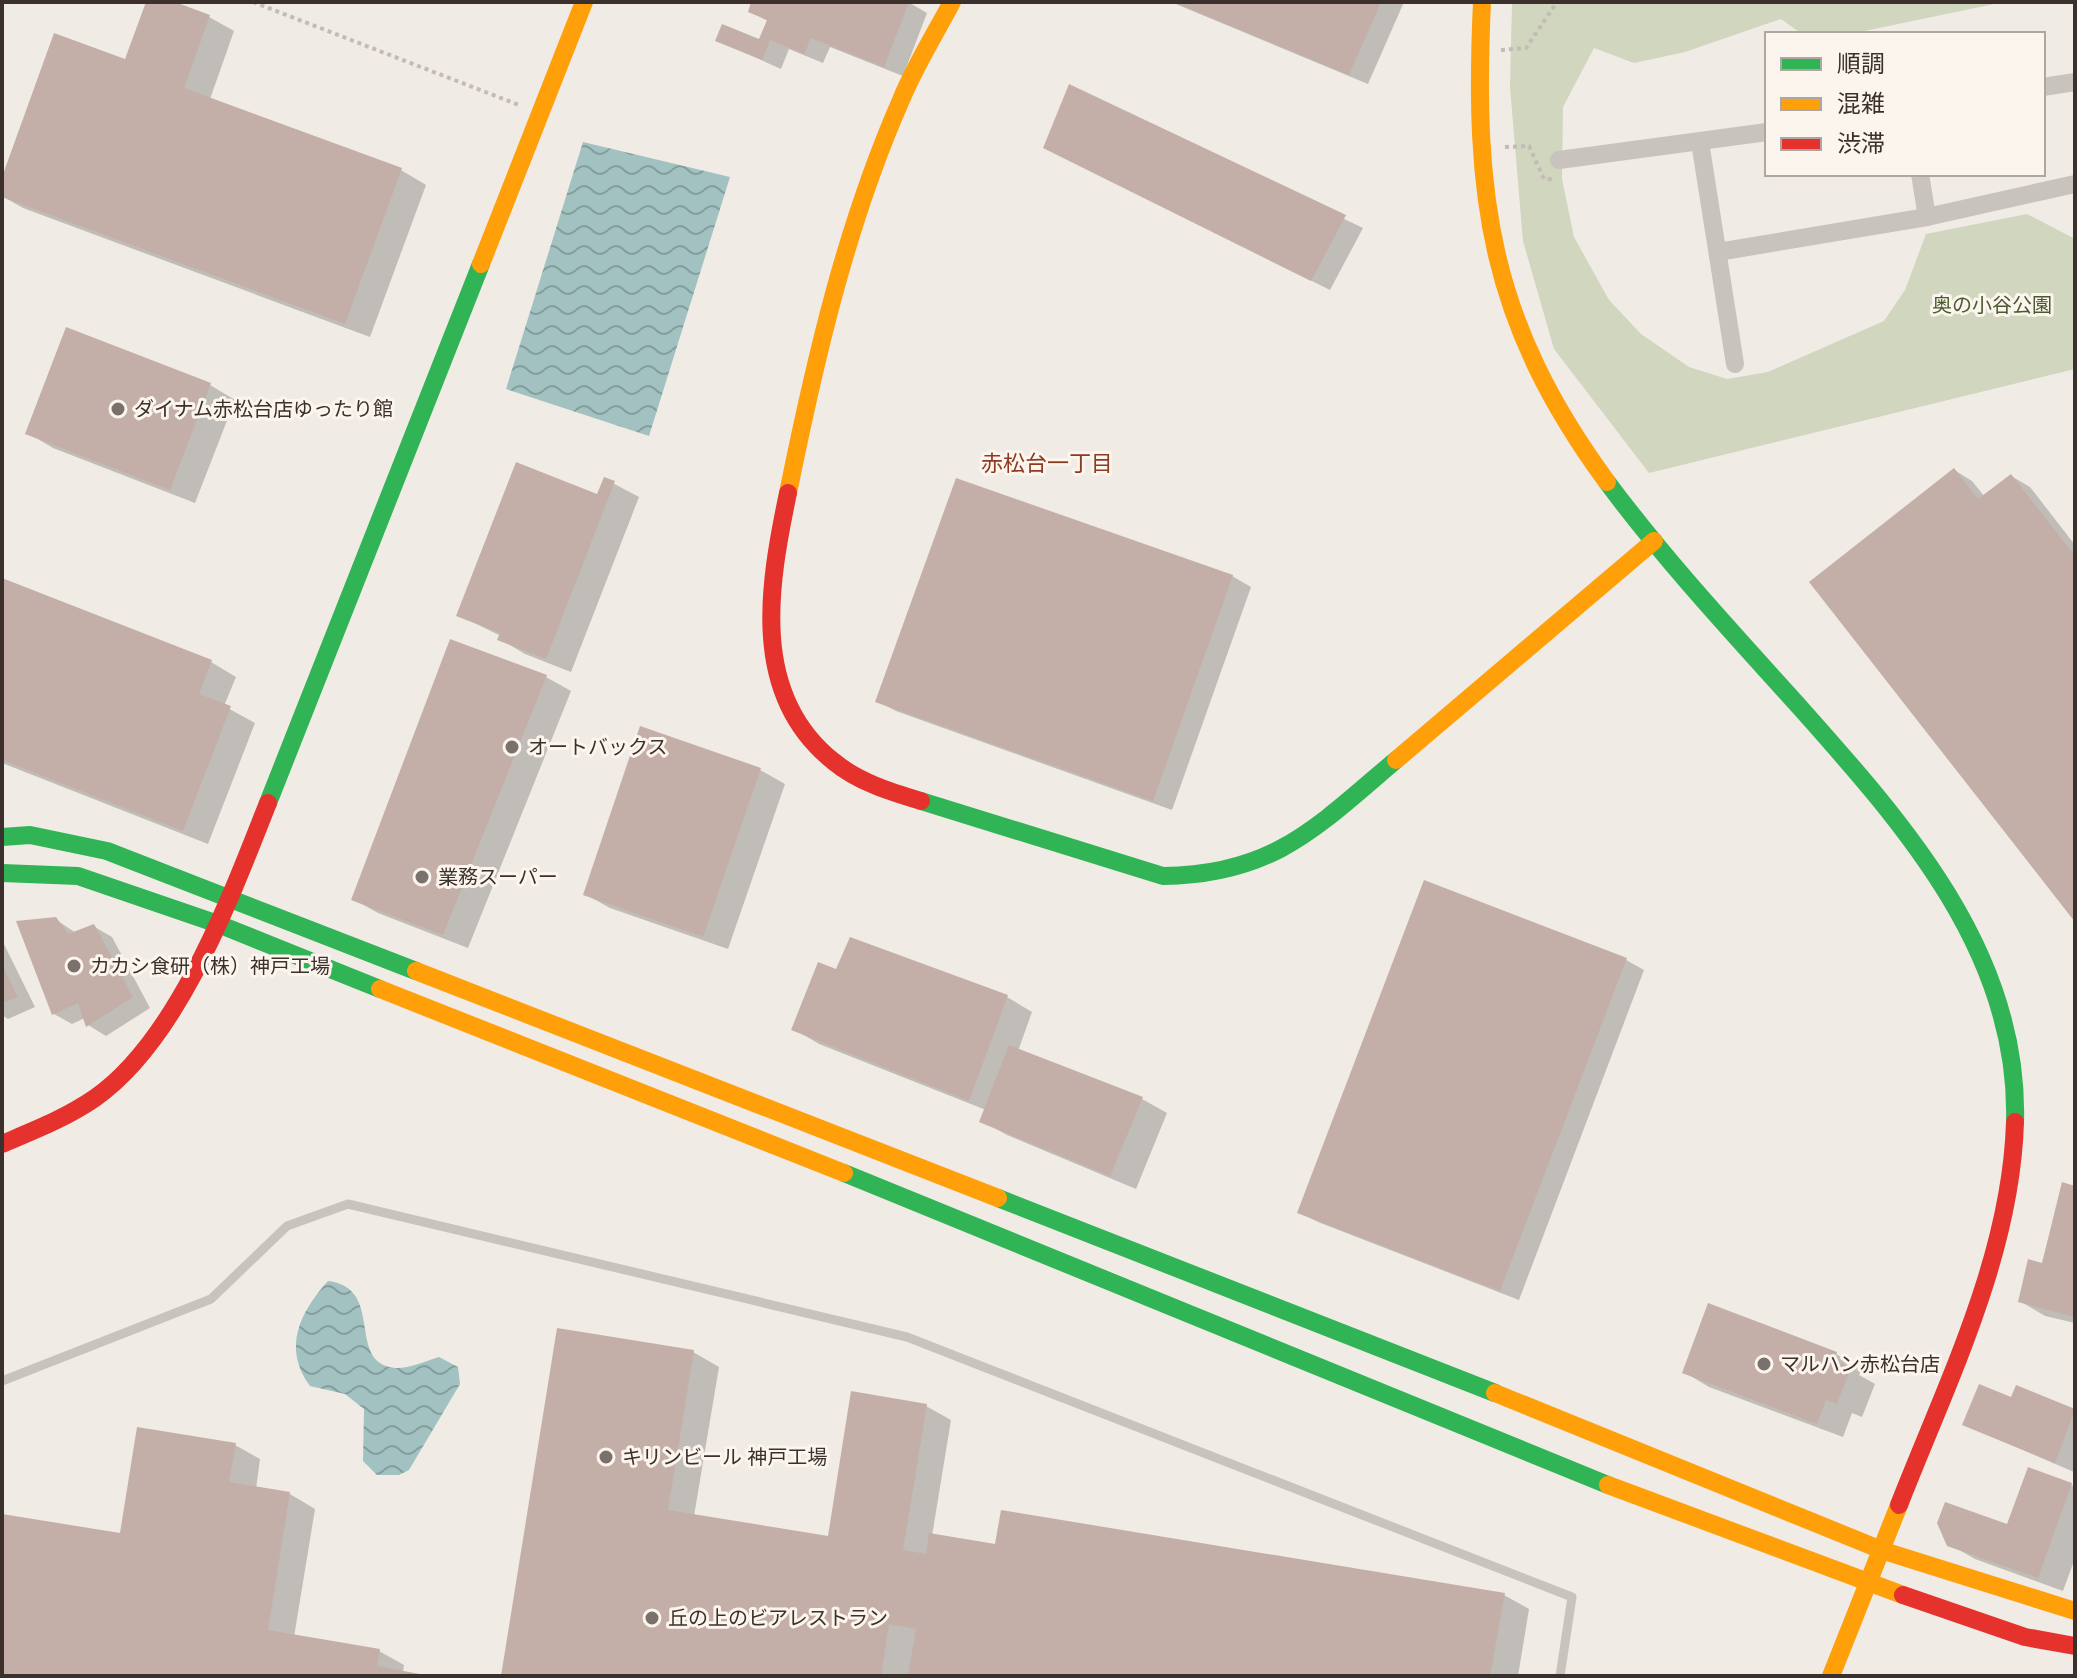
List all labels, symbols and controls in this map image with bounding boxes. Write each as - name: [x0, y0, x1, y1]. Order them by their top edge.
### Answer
- legend: [1765, 32, 2045, 176]
- text: 順調: [1837, 48, 1885, 78]
- text: 混雑: [1837, 88, 1885, 118]
- text: 渋滞: [1837, 128, 1885, 158]
- park label: 奥の小谷公園: [1932, 292, 2052, 317]
- place label: ダイナム赤松台店ゆったり館: [134, 396, 393, 421]
- marker: ダイナム赤松台店ゆったり館: [109, 400, 127, 418]
- district label: 赤松台一丁目: [981, 449, 1113, 477]
- place label: オートバックス: [528, 734, 667, 759]
- marker: オートバックス: [503, 738, 521, 756]
- place label: 業務スーパー: [438, 864, 558, 889]
- marker: 業務スーパー: [413, 868, 431, 886]
- place label: カカシ食研（株）神戸工場: [90, 953, 330, 978]
- marker: カカシ食研（株）神戸工場: [65, 957, 83, 975]
- place label: マルハン赤松台店: [1780, 1351, 1940, 1376]
- marker: マルハン赤松台店: [1755, 1355, 1773, 1373]
- place label: キリンビール 神戸工場: [622, 1444, 827, 1469]
- marker: キリンビール 神戸工場: [597, 1448, 615, 1466]
- place label: 丘の上のビアレストラン: [668, 1605, 888, 1630]
- marker: 丘の上のビアレストラン: [643, 1609, 661, 1627]

